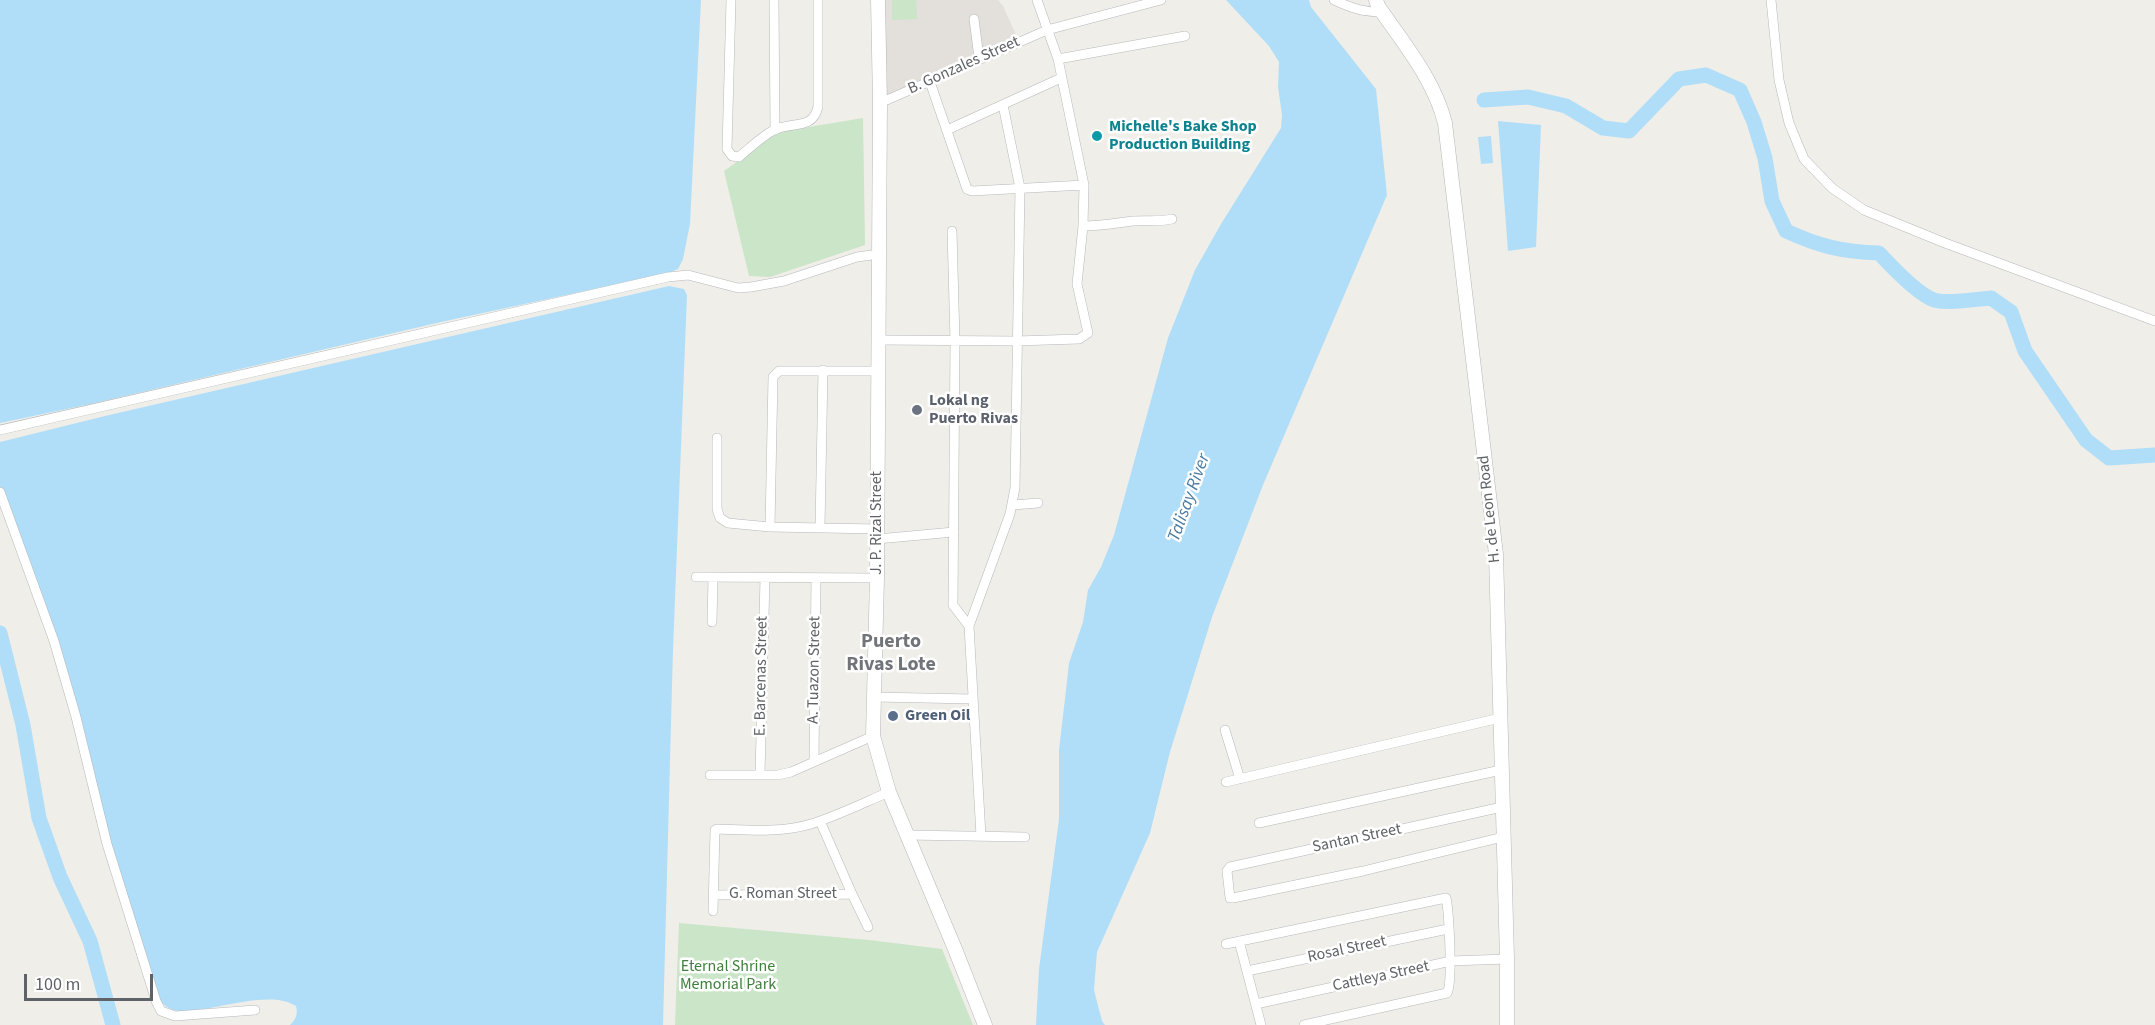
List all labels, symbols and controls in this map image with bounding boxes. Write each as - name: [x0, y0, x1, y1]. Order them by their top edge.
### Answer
- street label: B. Gonzales Street: [905, 33, 1023, 99]
- place label: Michelle's Bake Shop Production Building: [1109, 117, 1257, 155]
- marker: Michelle's Bake Shop Production Building: [1090, 129, 1104, 143]
- place label: Lokal ng Puerto Rivas: [929, 391, 1018, 429]
- marker: Lokal ng Puerto Rivas: [910, 403, 924, 417]
- water label: Talisay River: [1164, 451, 1216, 545]
- street label: H. de Leon Road: [1475, 454, 1505, 564]
- street label: J. P. Rizal Street: [867, 471, 887, 575]
- street label: E. Barcenas Street: [751, 616, 773, 736]
- street label: A. Tuazon Street: [804, 616, 826, 724]
- district label: Puerto Rivas Lote: [846, 631, 936, 678]
- place label: Green Oil: [905, 706, 970, 726]
- marker: Green Oil: [886, 709, 900, 723]
- street label: Santan Street: [1311, 820, 1403, 858]
- street label: G. Roman Street: [729, 884, 837, 904]
- street label: Rosal Street: [1306, 932, 1388, 968]
- park label: Eternal Shrine Memorial Park: [680, 957, 776, 995]
- street label: Cattleya Street: [1331, 957, 1431, 997]
- scale bar: [27, 962, 156, 1000]
- text: 100 m: [35, 972, 80, 997]

